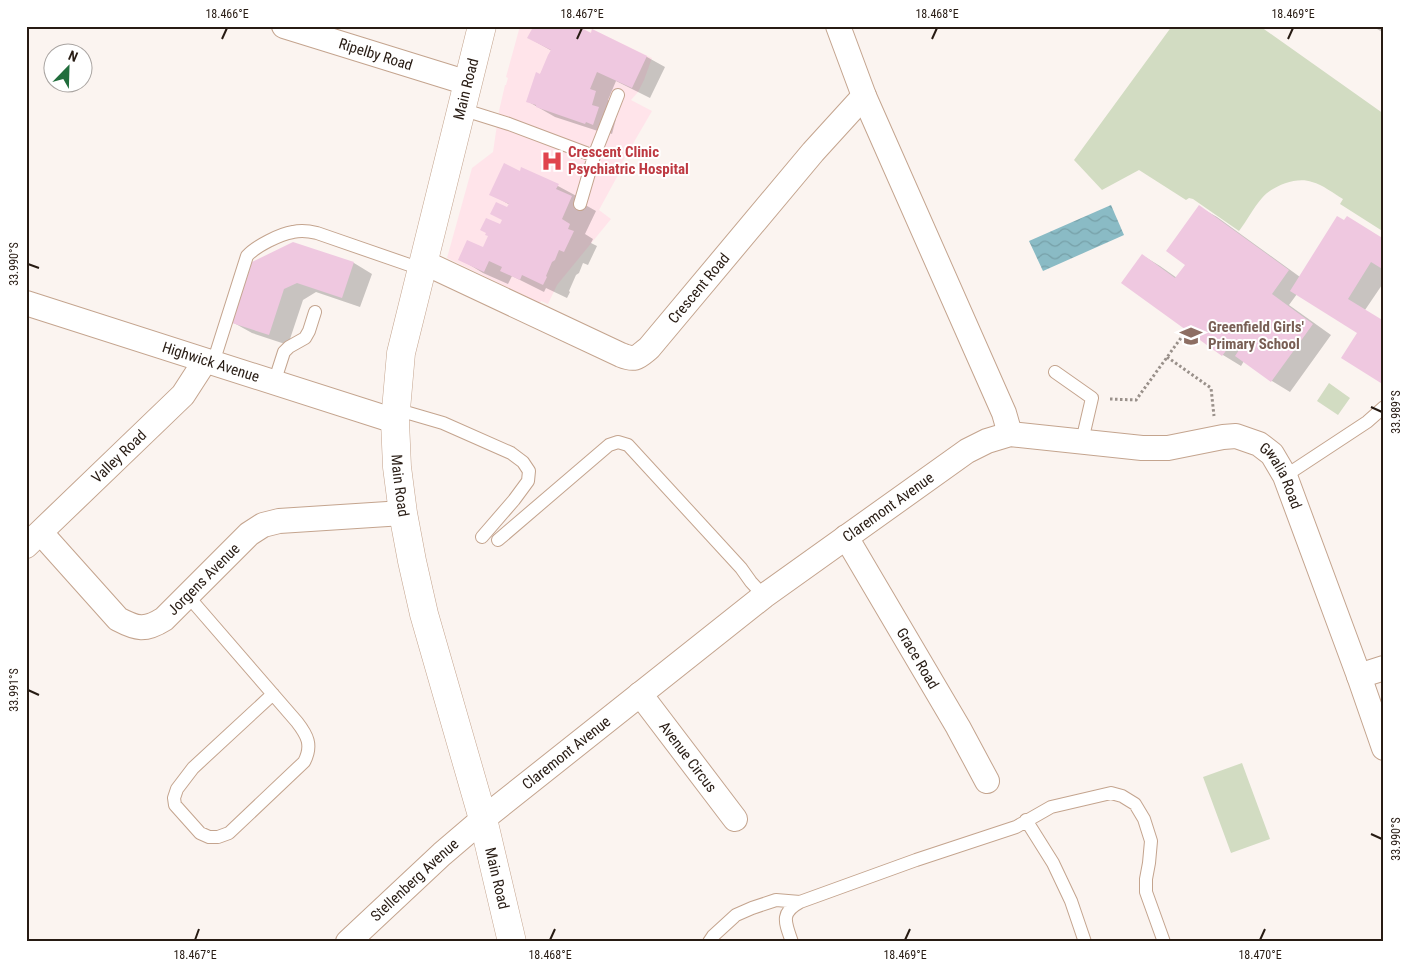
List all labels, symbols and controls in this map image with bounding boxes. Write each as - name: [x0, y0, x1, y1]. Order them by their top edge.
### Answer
- text: 18.466°E: [205, 7, 249, 21]
- text: 18.467°E: [560, 7, 604, 21]
- text: 18.468°E: [915, 7, 959, 21]
- text: 18.469°E: [1271, 7, 1315, 21]
- street label: Ripelby Road: [337, 34, 415, 74]
- north arrow: [42, 42, 92, 92]
- text: N: [66, 47, 80, 65]
- street label: Main Road: [450, 56, 482, 122]
- place label: Crescent Clinic Psychiatric Hospital: [568, 143, 689, 178]
- hospital icon: Crescent Clinic Psychiatric Hospital: [539, 148, 565, 174]
- text: 33.990°S: [7, 242, 21, 286]
- street label: Crescent Road: [664, 250, 733, 327]
- place label: Greenfield Girls' Primary School: [1208, 318, 1304, 353]
- school or university icon: Greenfield Girls' Primary School: [1178, 323, 1204, 349]
- street label: Highwick Avenue: [160, 338, 262, 386]
- text: 33.989°S: [1389, 390, 1403, 434]
- street label: Valley Road: [88, 426, 150, 487]
- street label: Gwalia Road: [1256, 439, 1305, 511]
- street label: Main Road: [387, 454, 413, 518]
- street label: Claremont Avenue: [839, 469, 937, 546]
- street label: Jorgens Avenue: [164, 540, 243, 619]
- street label: Grace Road: [893, 625, 943, 692]
- text: 33.991°S: [7, 668, 21, 712]
- street label: Claremont Avenue: [518, 712, 614, 793]
- street label: Avenue Circus: [655, 718, 721, 796]
- text: 33.990°S: [1389, 817, 1403, 861]
- street label: Stellenberg Avenue: [367, 835, 462, 925]
- street label: Main Road: [481, 846, 513, 911]
- text: 18.467°E: [173, 948, 217, 962]
- text: 18.468°E: [528, 948, 572, 962]
- text: 18.469°E: [883, 948, 927, 962]
- text: 18.470°E: [1238, 948, 1282, 962]

